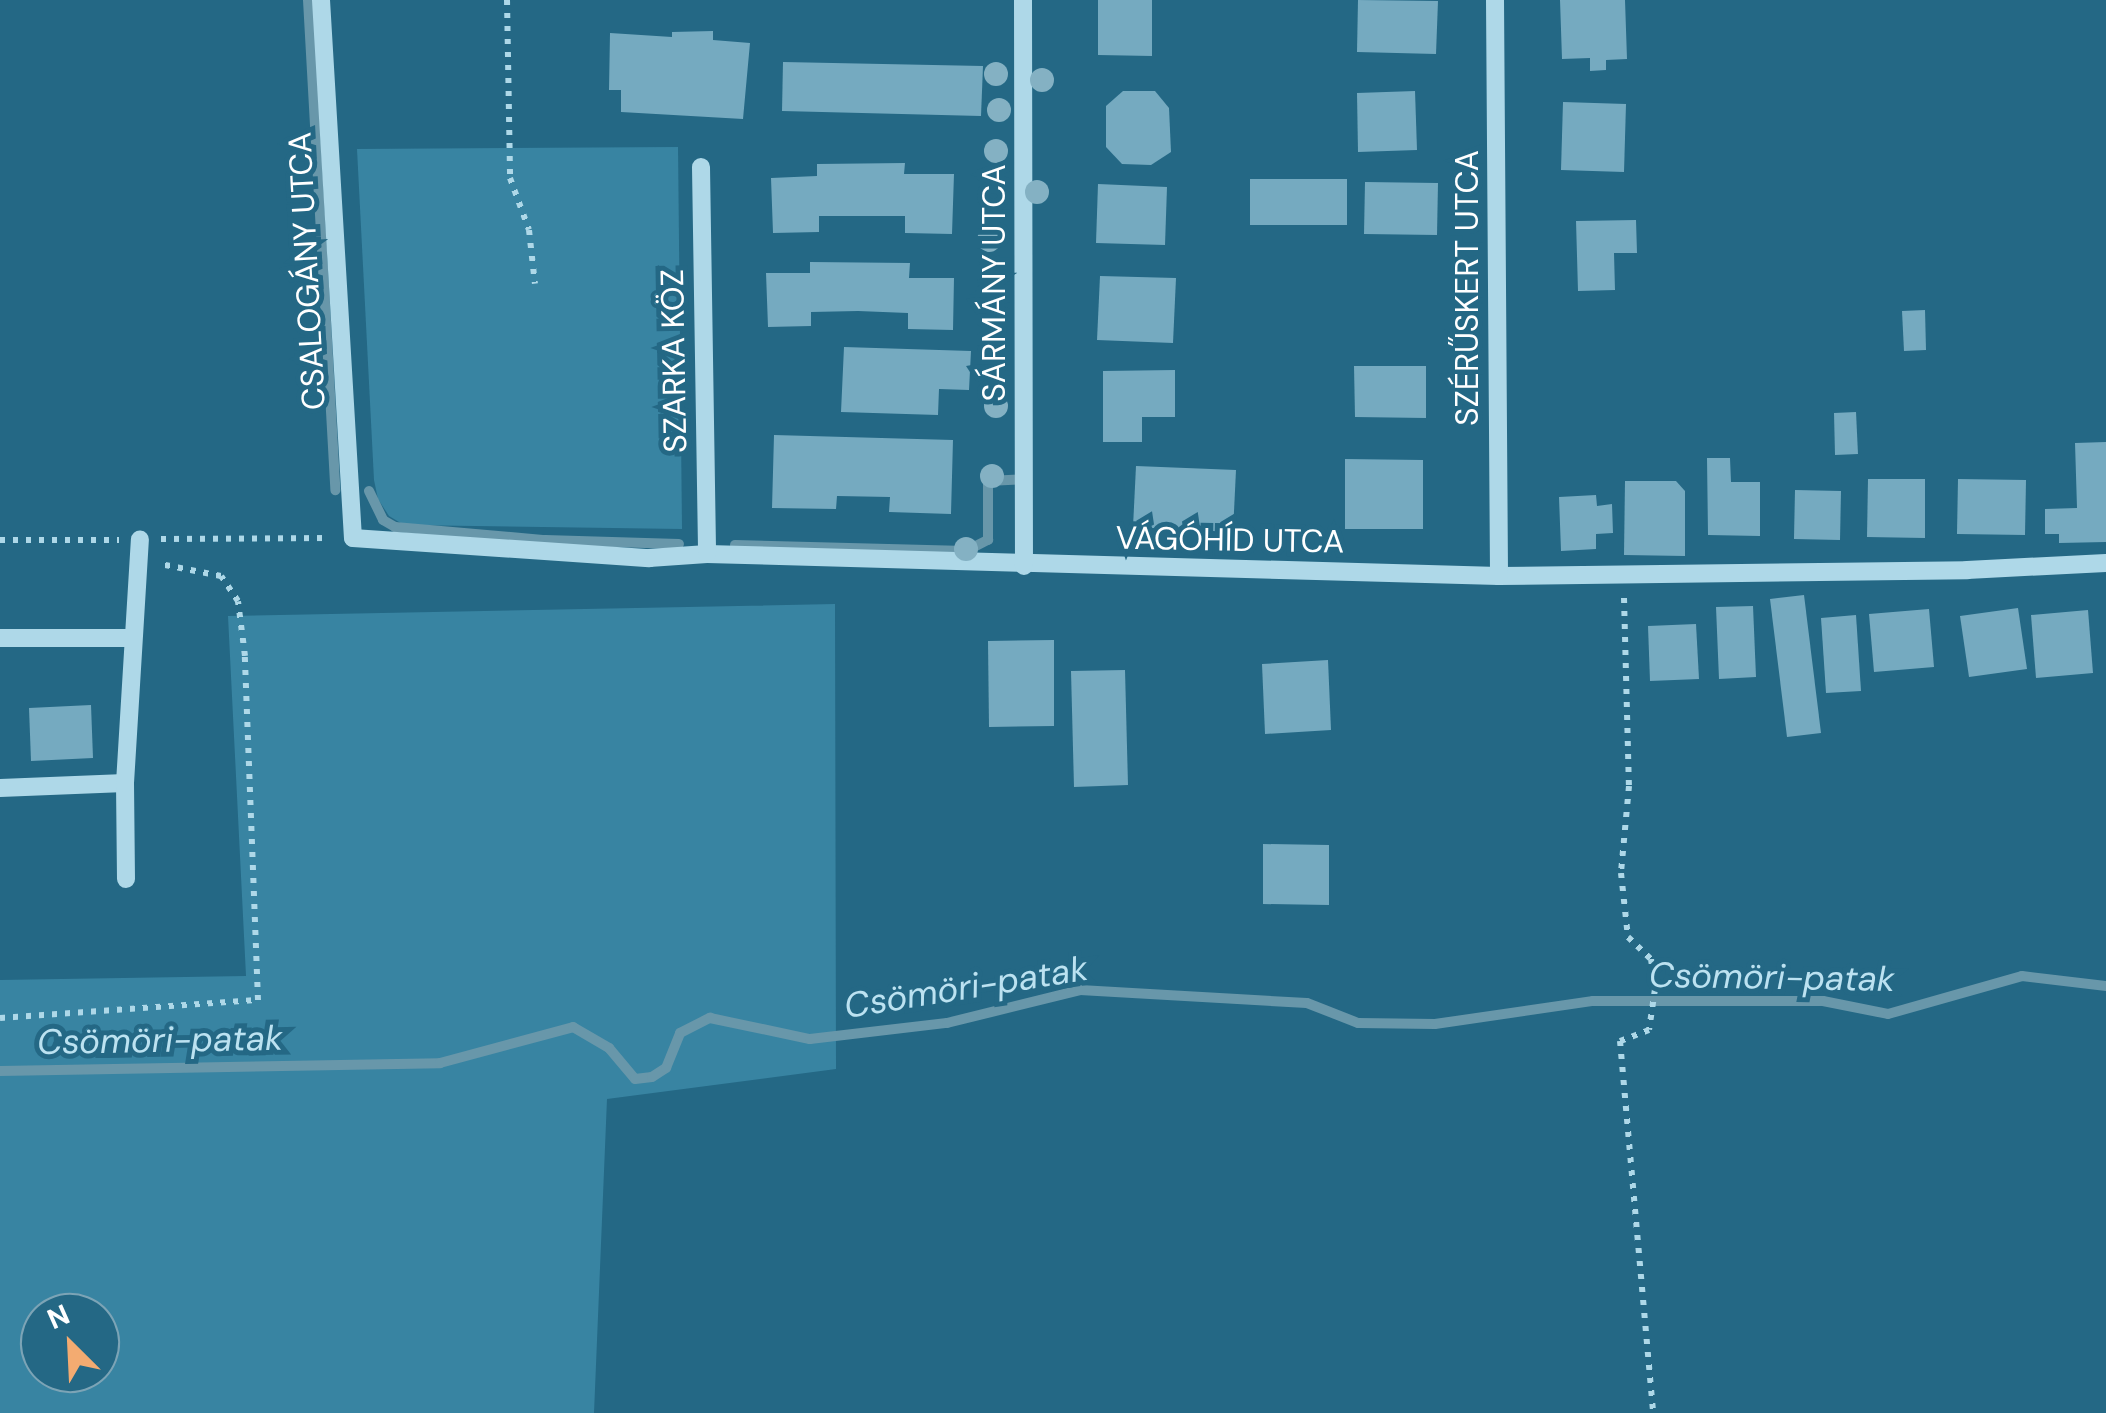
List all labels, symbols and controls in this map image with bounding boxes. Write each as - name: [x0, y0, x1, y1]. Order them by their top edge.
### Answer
- street label: CSALOGÁNY UTCA: [281, 131, 333, 411]
- street label: SZÉRŰSKERT UTCA: [1448, 150, 1486, 426]
- street label: SÁRMÁNY UTCA: [975, 164, 1013, 402]
- street label: SZARKA KÖZ: [653, 269, 695, 453]
- street label: VÁGÓHÍD UTCA: [1115, 519, 1345, 561]
- water label: Csömöri-patak: [841, 947, 1091, 1027]
- water label: Csömöri-patak: [1649, 954, 1895, 1000]
- water label: Csömöri-patak: [37, 1017, 283, 1063]
- north arrow: [20, 1293, 120, 1393]
- text: N: [42, 1296, 75, 1338]

